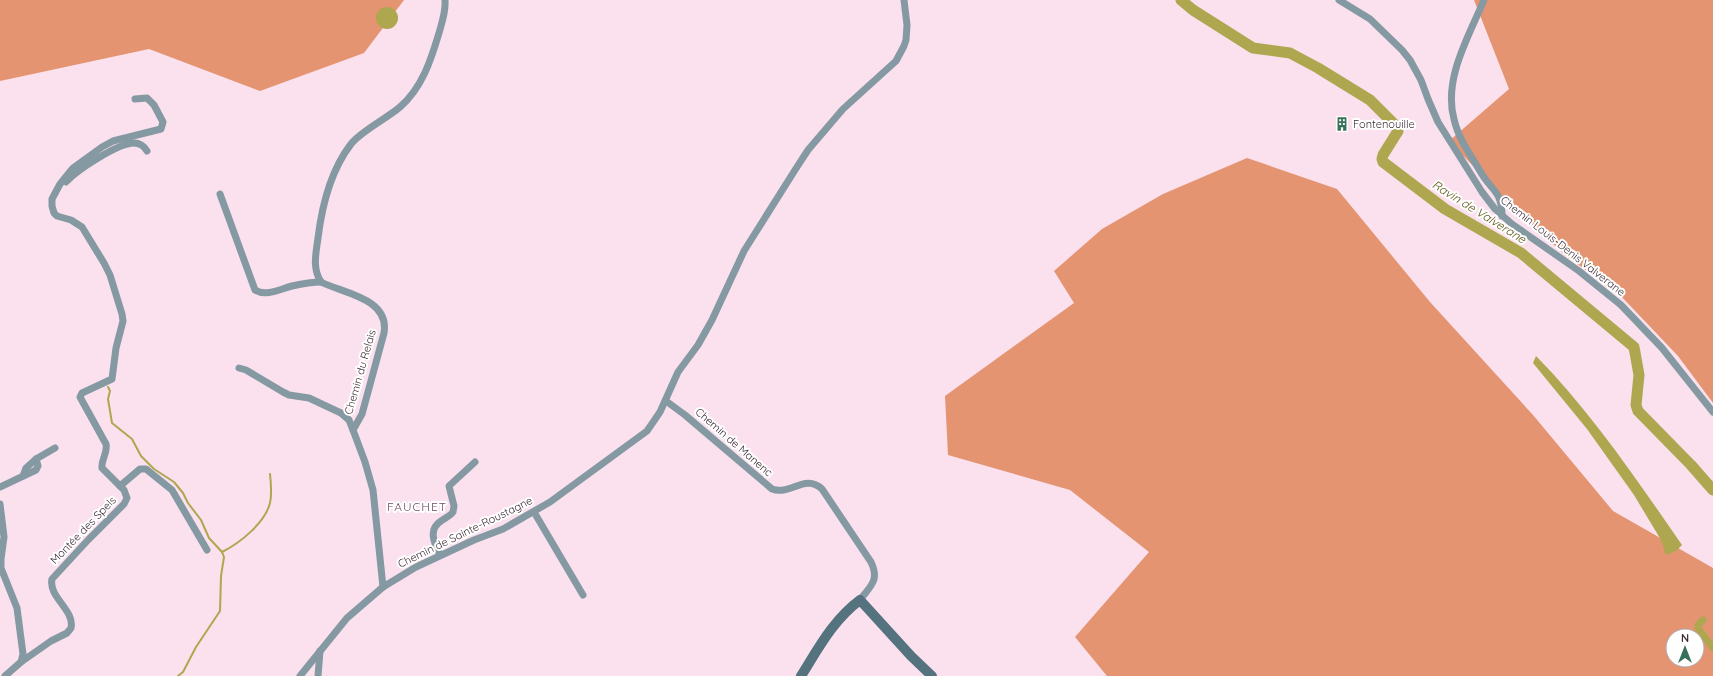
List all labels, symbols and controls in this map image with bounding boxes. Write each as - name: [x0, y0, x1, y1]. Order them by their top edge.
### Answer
- building icon: Fontenouille: [1334, 116, 1350, 132]
- place label: Fontenouille: [1353, 117, 1415, 131]
- water label: Ravin de Valverane: [1430, 177, 1530, 247]
- street label: Chemin Louis-Denis Valverane: [1498, 193, 1628, 299]
- street label: Chemin du Relais: [341, 328, 379, 416]
- street label: Chemin de Manenc: [693, 405, 776, 480]
- street label: Montée des Spels: [47, 493, 119, 567]
- street label: Chemin de Sainte-Roustagne: [395, 493, 535, 571]
- district label: FAUCHET: [387, 499, 447, 514]
- north arrow: [1665, 628, 1705, 668]
- text: N: [1681, 631, 1689, 645]

